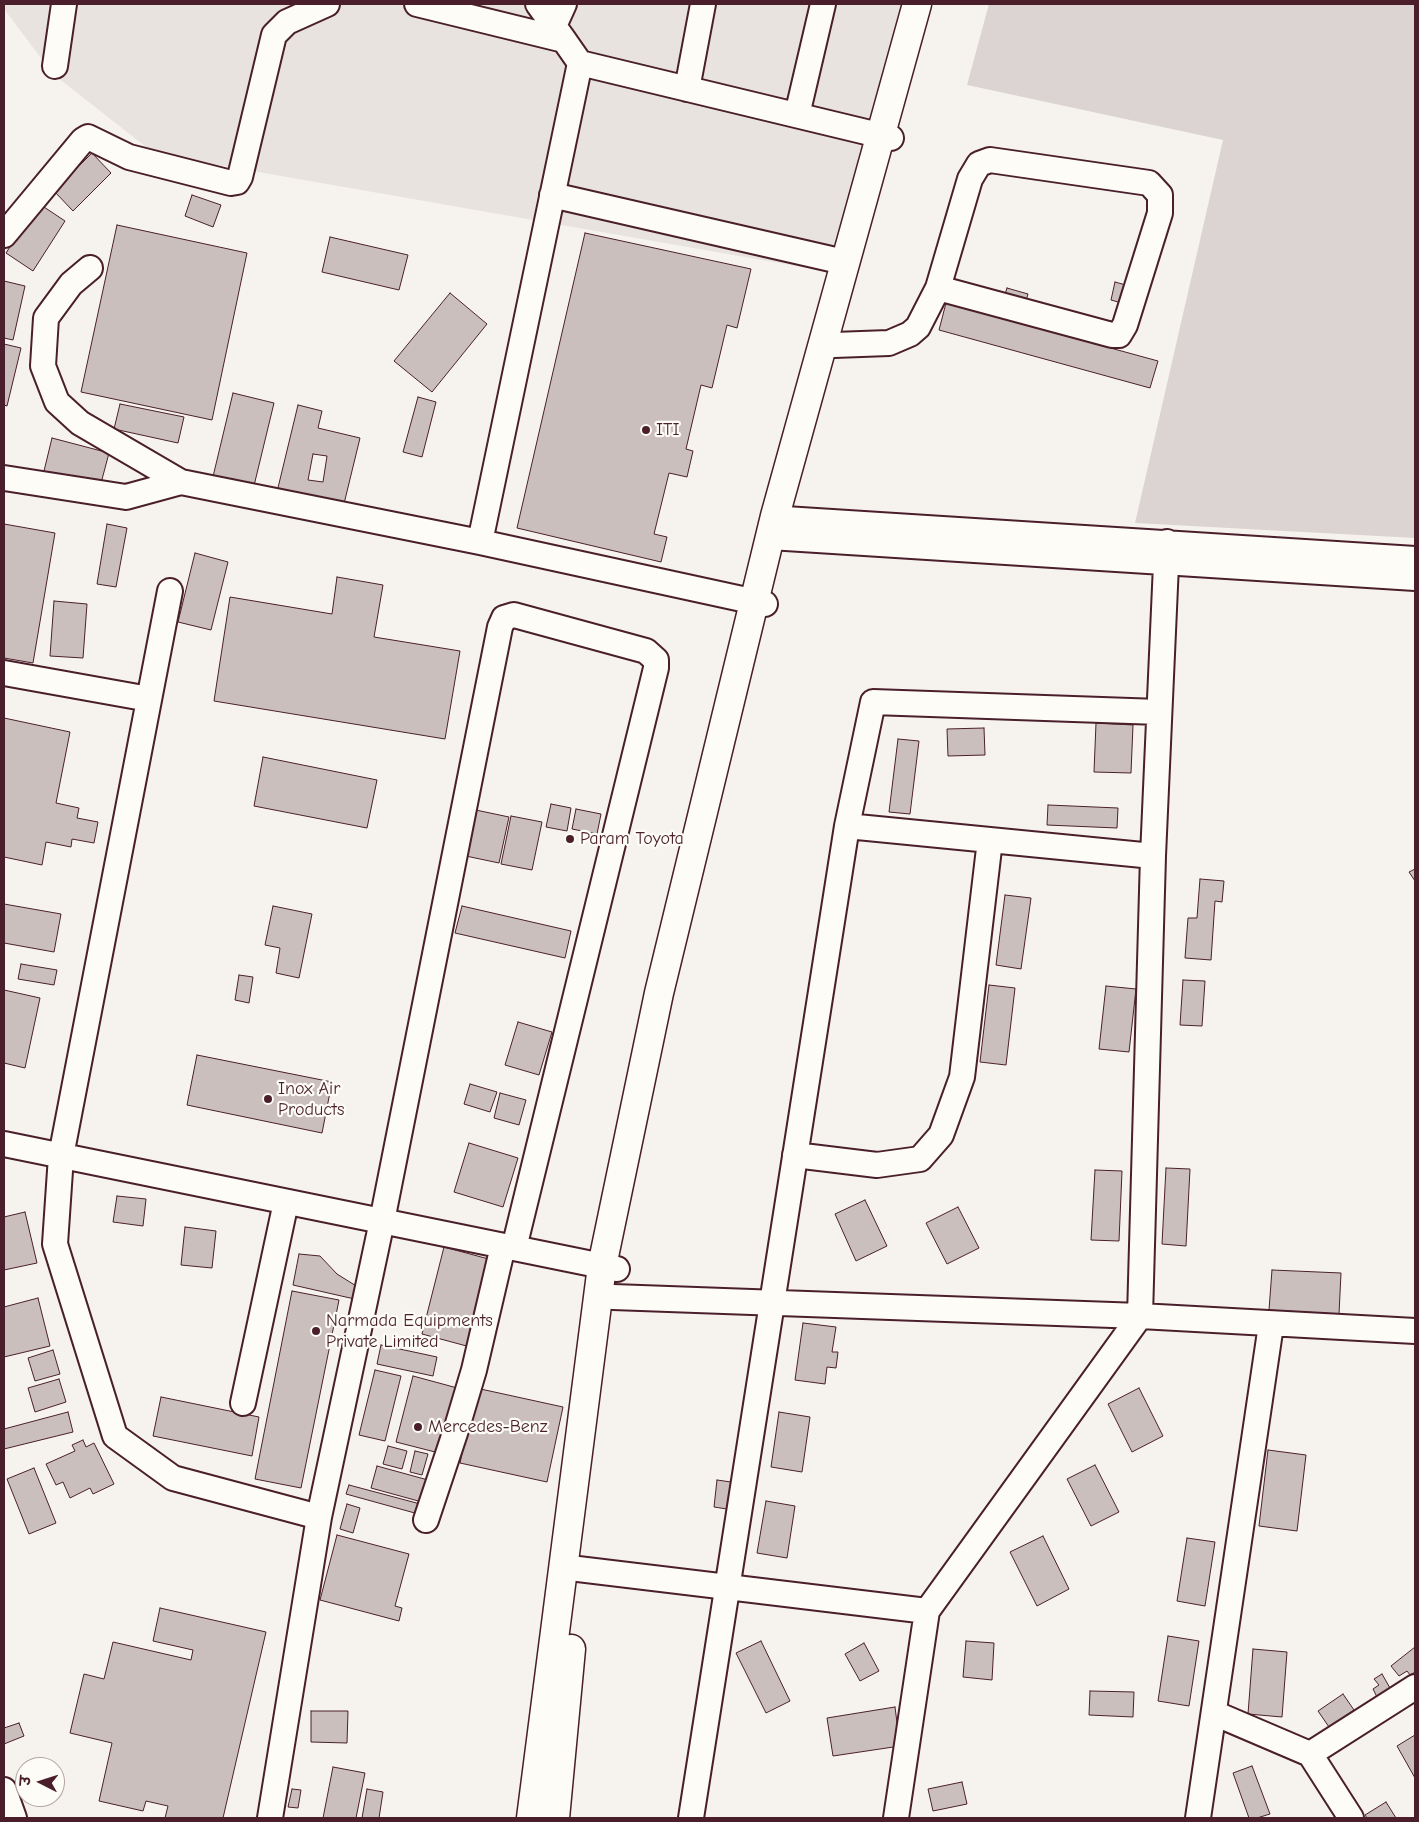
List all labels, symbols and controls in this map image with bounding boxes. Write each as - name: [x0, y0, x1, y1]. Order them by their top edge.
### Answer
- place label: ITI: [656, 419, 680, 441]
- marker: ITI: [640, 424, 652, 436]
- place label: Param Toyota: [580, 828, 684, 850]
- marker: Param Toyota: [564, 833, 576, 845]
- place label: Inox Air Products: [278, 1078, 344, 1120]
- marker: Inox Air Products: [262, 1093, 274, 1105]
- place label: Narmada Equipments Private Limited: [326, 1310, 493, 1352]
- marker: Narmada Equipments Private Limited: [310, 1325, 322, 1337]
- place label: Mercedes-Benz: [428, 1416, 548, 1438]
- marker: Mercedes-Benz: [412, 1421, 424, 1433]
- north arrow: [15, 1757, 65, 1807]
- text: उ: [17, 1775, 34, 1786]

